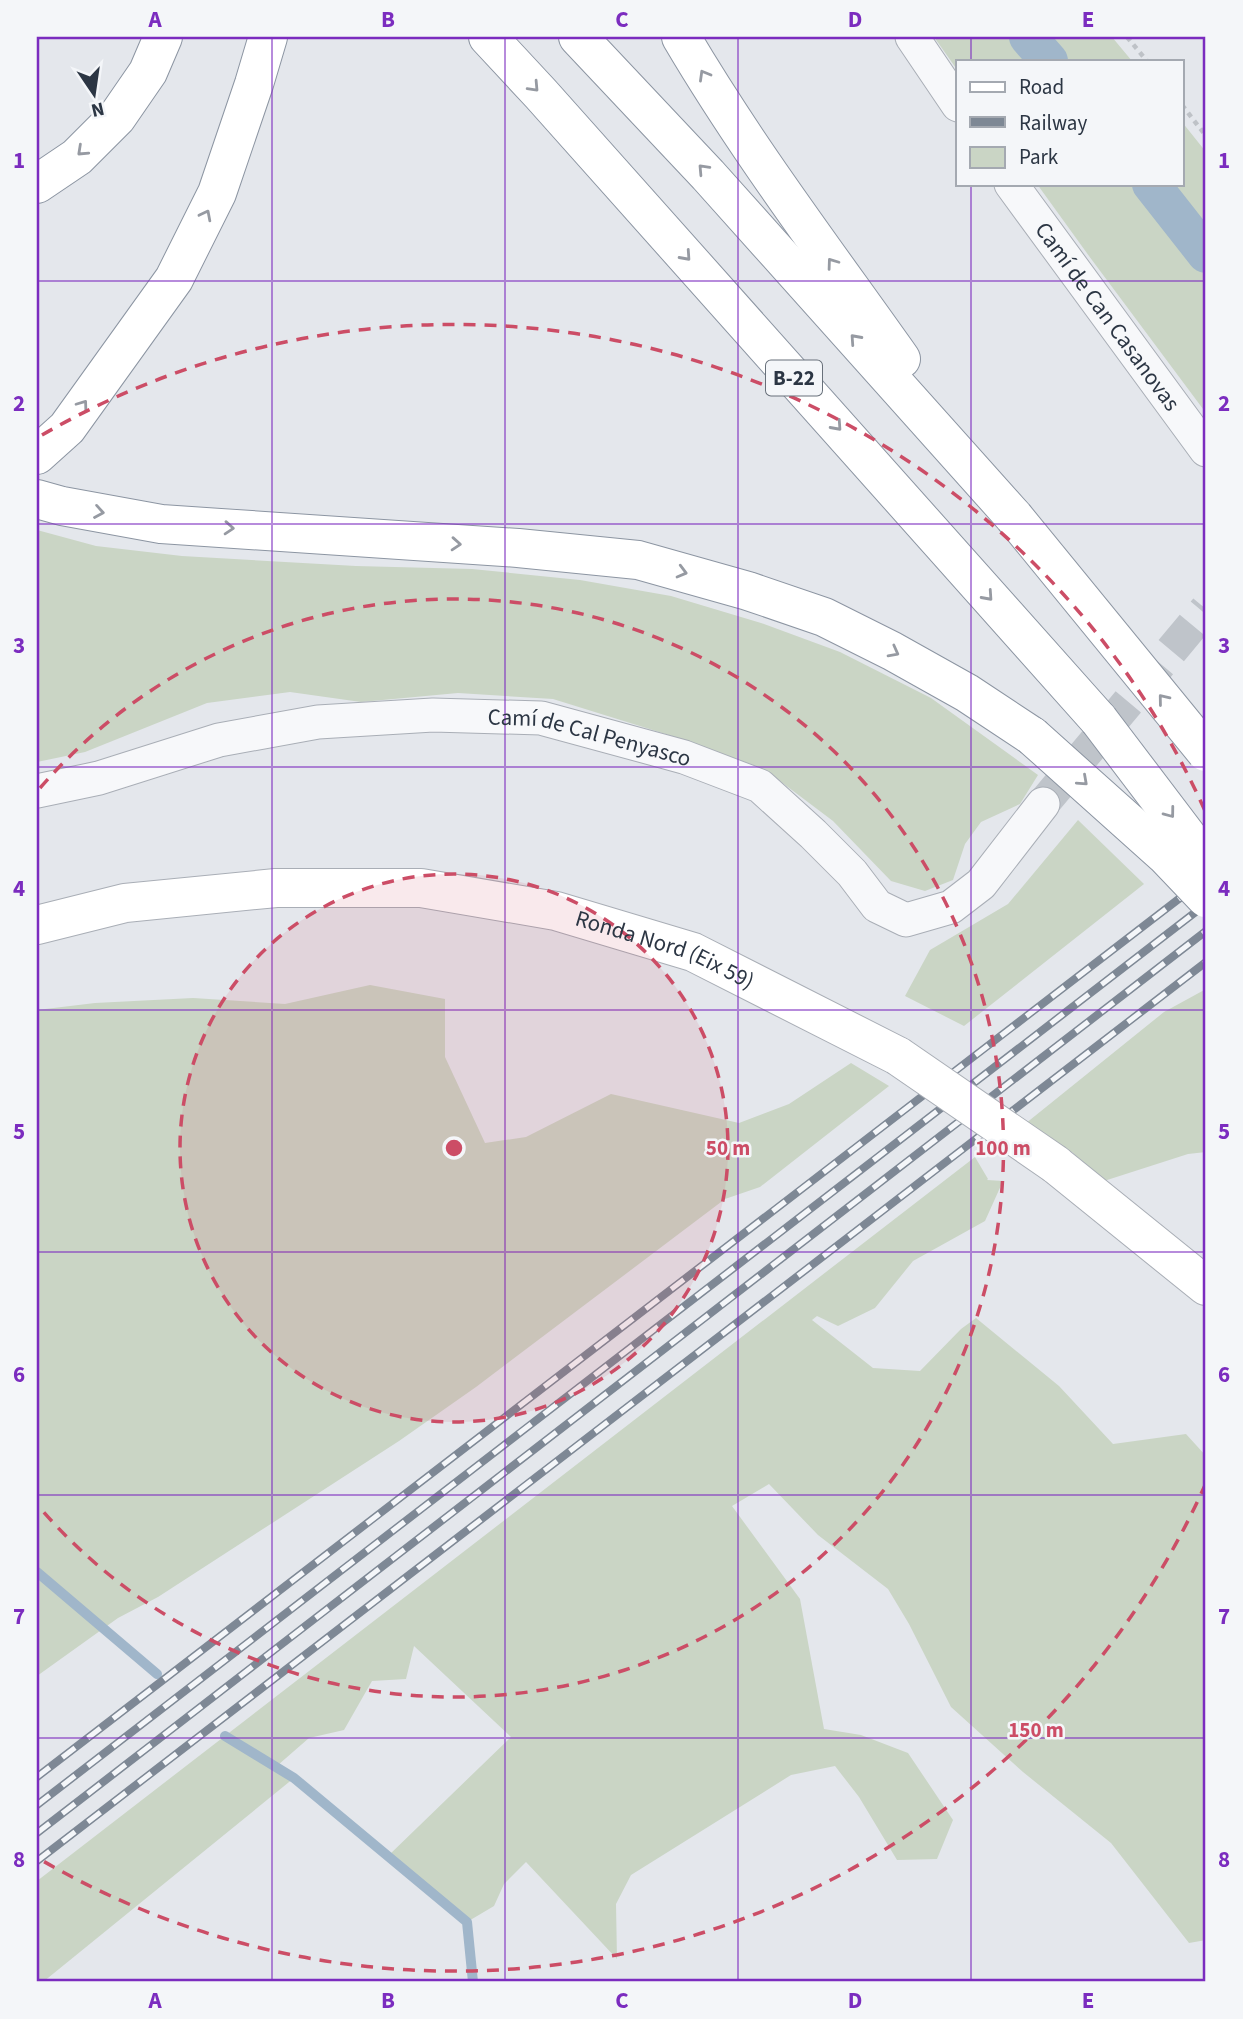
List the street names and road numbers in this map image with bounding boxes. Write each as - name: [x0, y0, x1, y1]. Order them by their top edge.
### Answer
- street label: Camí de Can Casanovas: [1027, 215, 1188, 418]
- road number: B-22: [766, 360, 822, 396]
- street label: Camí de Cal Penyasco: [487, 701, 696, 775]
- street label: Ronda Nord (Eix 59): [571, 902, 760, 997]

